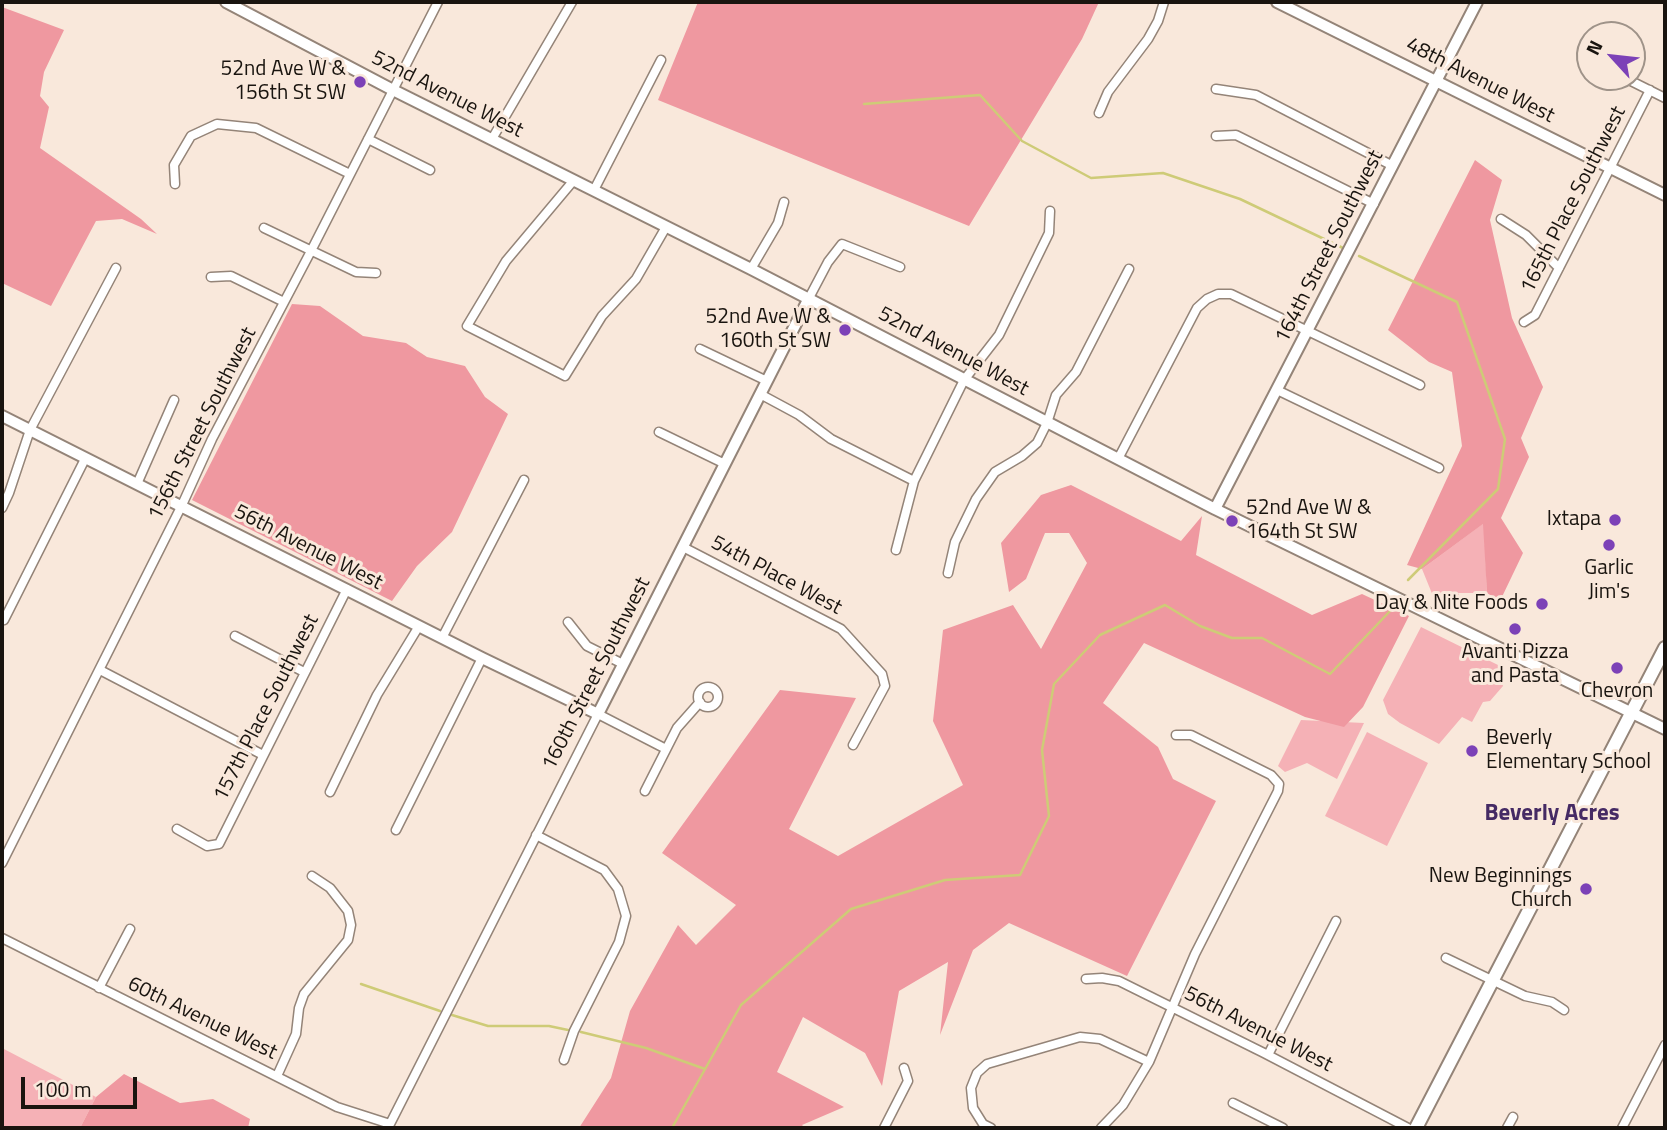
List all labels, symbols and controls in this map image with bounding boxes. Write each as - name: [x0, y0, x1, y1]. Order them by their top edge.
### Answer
- north arrow: [1576, 21, 1646, 91]
- street label: 48th Avenue West: [1402, 33, 1558, 129]
- text: N: [1578, 35, 1610, 60]
- street label: 52nd Avenue West: [367, 46, 527, 144]
- place label: 52nd Ave W & 156th St SW: [221, 57, 346, 107]
- marker: 52nd Ave W & 156th St SW: [352, 74, 368, 90]
- street label: 165th Place Southwest: [1516, 102, 1632, 298]
- street label: 164th Street Southwest: [1270, 146, 1390, 348]
- street label: 52nd Avenue West: [873, 302, 1033, 402]
- place label: 52nd Ave W & 160th St SW: [706, 305, 831, 355]
- marker: 52nd Ave W & 160th St SW: [837, 322, 853, 338]
- street label: 156th Street Southwest: [143, 323, 263, 525]
- place label: 52nd Ave W & 164th St SW: [1246, 496, 1371, 546]
- street label: 56th Avenue West: [230, 500, 386, 596]
- place label: Ixtapa: [1547, 507, 1601, 533]
- marker: Ixtapa: [1607, 512, 1623, 528]
- marker: 52nd Ave W & 164th St SW: [1224, 513, 1240, 529]
- street label: 54th Place West: [706, 531, 846, 621]
- marker: Garlic Jim's: [1601, 537, 1617, 553]
- place label: Garlic Jim's: [1584, 556, 1634, 606]
- street label: 160th Street Southwest: [537, 573, 657, 775]
- place label: Day & Nite Foods: [1375, 591, 1528, 617]
- marker: Day & Nite Foods: [1534, 596, 1550, 612]
- street label: 157th Place Southwest: [209, 610, 325, 806]
- marker: Avanti Pizza and Pasta: [1507, 621, 1523, 637]
- place label: Avanti Pizza and Pasta: [1461, 640, 1569, 690]
- marker: Chevron: [1609, 660, 1625, 676]
- place label: Chevron: [1581, 679, 1653, 705]
- place label: Beverly Elementary School: [1486, 726, 1651, 776]
- marker: Beverly Elementary School: [1464, 743, 1480, 759]
- district label: Beverly Acres: [1484, 800, 1620, 828]
- place label: New Beginnings Church: [1429, 864, 1572, 914]
- marker: New Beginnings Church: [1578, 881, 1594, 897]
- street label: 60th Avenue West: [123, 972, 281, 1066]
- street label: 56th Avenue West: [1180, 982, 1336, 1078]
- scale bar: [24, 1064, 140, 1108]
- text: 100 m: [34, 1073, 91, 1105]

